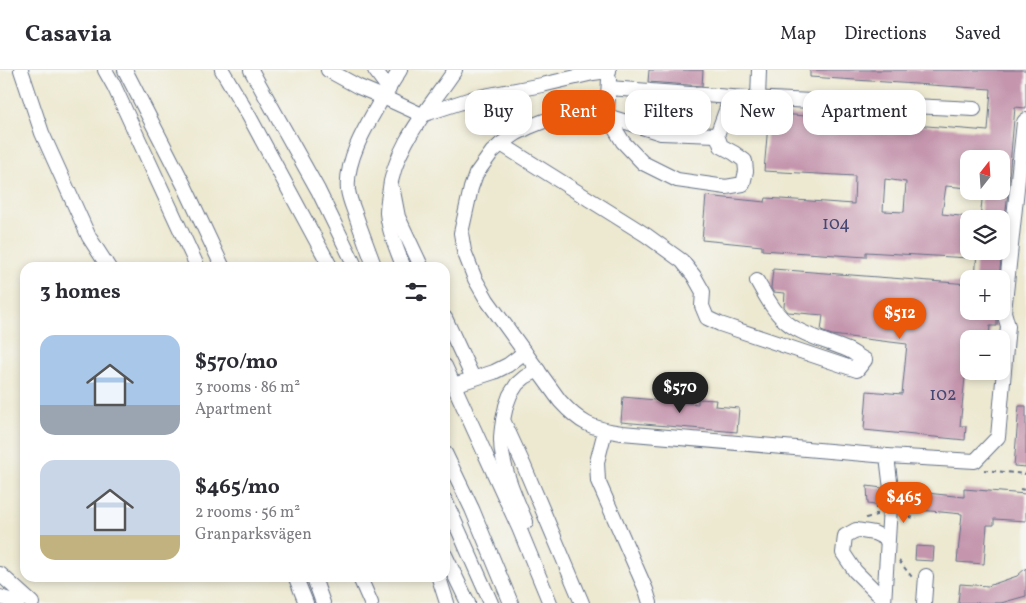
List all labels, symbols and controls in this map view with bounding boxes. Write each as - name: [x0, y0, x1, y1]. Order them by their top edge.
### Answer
- text: Casavia: [25, 18, 112, 52]
- text: Map: [780, 22, 816, 47]
- text: Directions: [844, 22, 927, 47]
- text: Saved: [955, 22, 1001, 47]
- chip: Buy: [465, 90, 532, 135]
- chip: Rent: [542, 90, 615, 135]
- chip: Filters: [625, 90, 711, 135]
- chip: New: [721, 90, 793, 135]
- chip: Apartment: [803, 90, 926, 135]
- north arrow: [960, 150, 1010, 200]
- map controls: [960, 150, 1010, 380]
- button: layers: [960, 210, 1010, 260]
- house number: 104: [822, 212, 850, 237]
- button: +: [960, 270, 1010, 320]
- text: 3 homes: [40, 278, 121, 307]
- icon: filters: [402, 278, 430, 306]
- pin: $512: [870, 298, 930, 340]
- text: $512: [884, 303, 916, 325]
- button: −: [960, 330, 1010, 380]
- text: $570/mo: [195, 348, 278, 377]
- icon: home: [80, 355, 140, 415]
- pin: $570: [650, 372, 710, 414]
- text: 3 rooms · 86 m²: [195, 377, 300, 399]
- text: $570: [663, 377, 697, 399]
- house number: 102: [929, 383, 957, 408]
- text: Apartment: [195, 399, 272, 421]
- text: $465/mo: [195, 473, 280, 502]
- icon: home: [80, 480, 140, 540]
- pin: $465: [874, 482, 934, 524]
- text: $465: [886, 487, 922, 509]
- text: 2 rooms · 56 m²: [195, 502, 300, 524]
- text: Granparksvägen: [195, 524, 312, 546]

